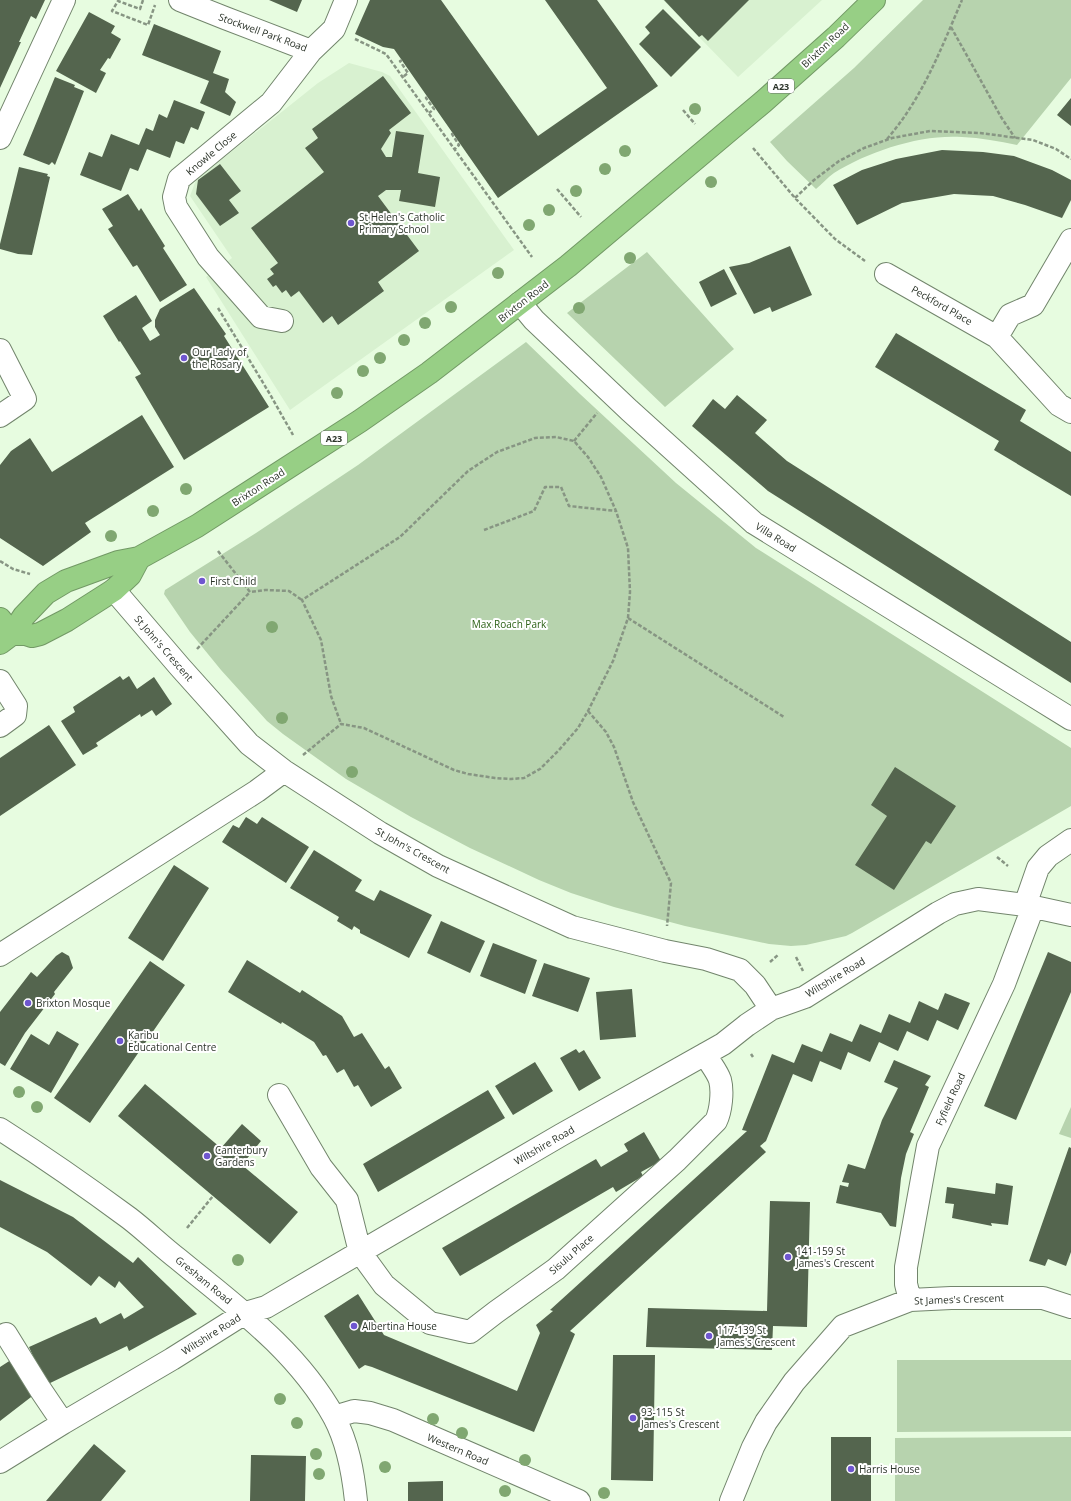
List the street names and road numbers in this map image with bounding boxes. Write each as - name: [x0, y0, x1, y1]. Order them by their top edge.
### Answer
- street label: Stockwell Park Road: [217, 9, 309, 55]
- street label: Brixton Road: [798, 19, 852, 71]
- road number: A23: [768, 79, 794, 93]
- street label: Knowle Close: [183, 127, 240, 178]
- street label: Brixton Road: [495, 277, 551, 325]
- street label: Peckford Place: [909, 282, 975, 328]
- road number: A23: [321, 431, 347, 445]
- street label: Brixton Road: [229, 465, 287, 509]
- street label: Villa Road: [753, 519, 799, 555]
- street label: St John's Crescent: [131, 612, 197, 684]
- street label: St John's Crescent: [373, 824, 453, 876]
- street label: Wiltshire Road: [802, 954, 868, 1000]
- street label: Fyfield Road: [932, 1070, 968, 1128]
- street label: Wiltshire Road: [511, 1122, 577, 1168]
- street label: Sisulu Place: [546, 1231, 597, 1277]
- street label: Gresham Road: [173, 1253, 235, 1307]
- street label: St James's Crescent: [914, 1290, 1005, 1308]
- street label: Wiltshire Road: [179, 1310, 243, 1358]
- street label: Western Road: [425, 1430, 491, 1468]

